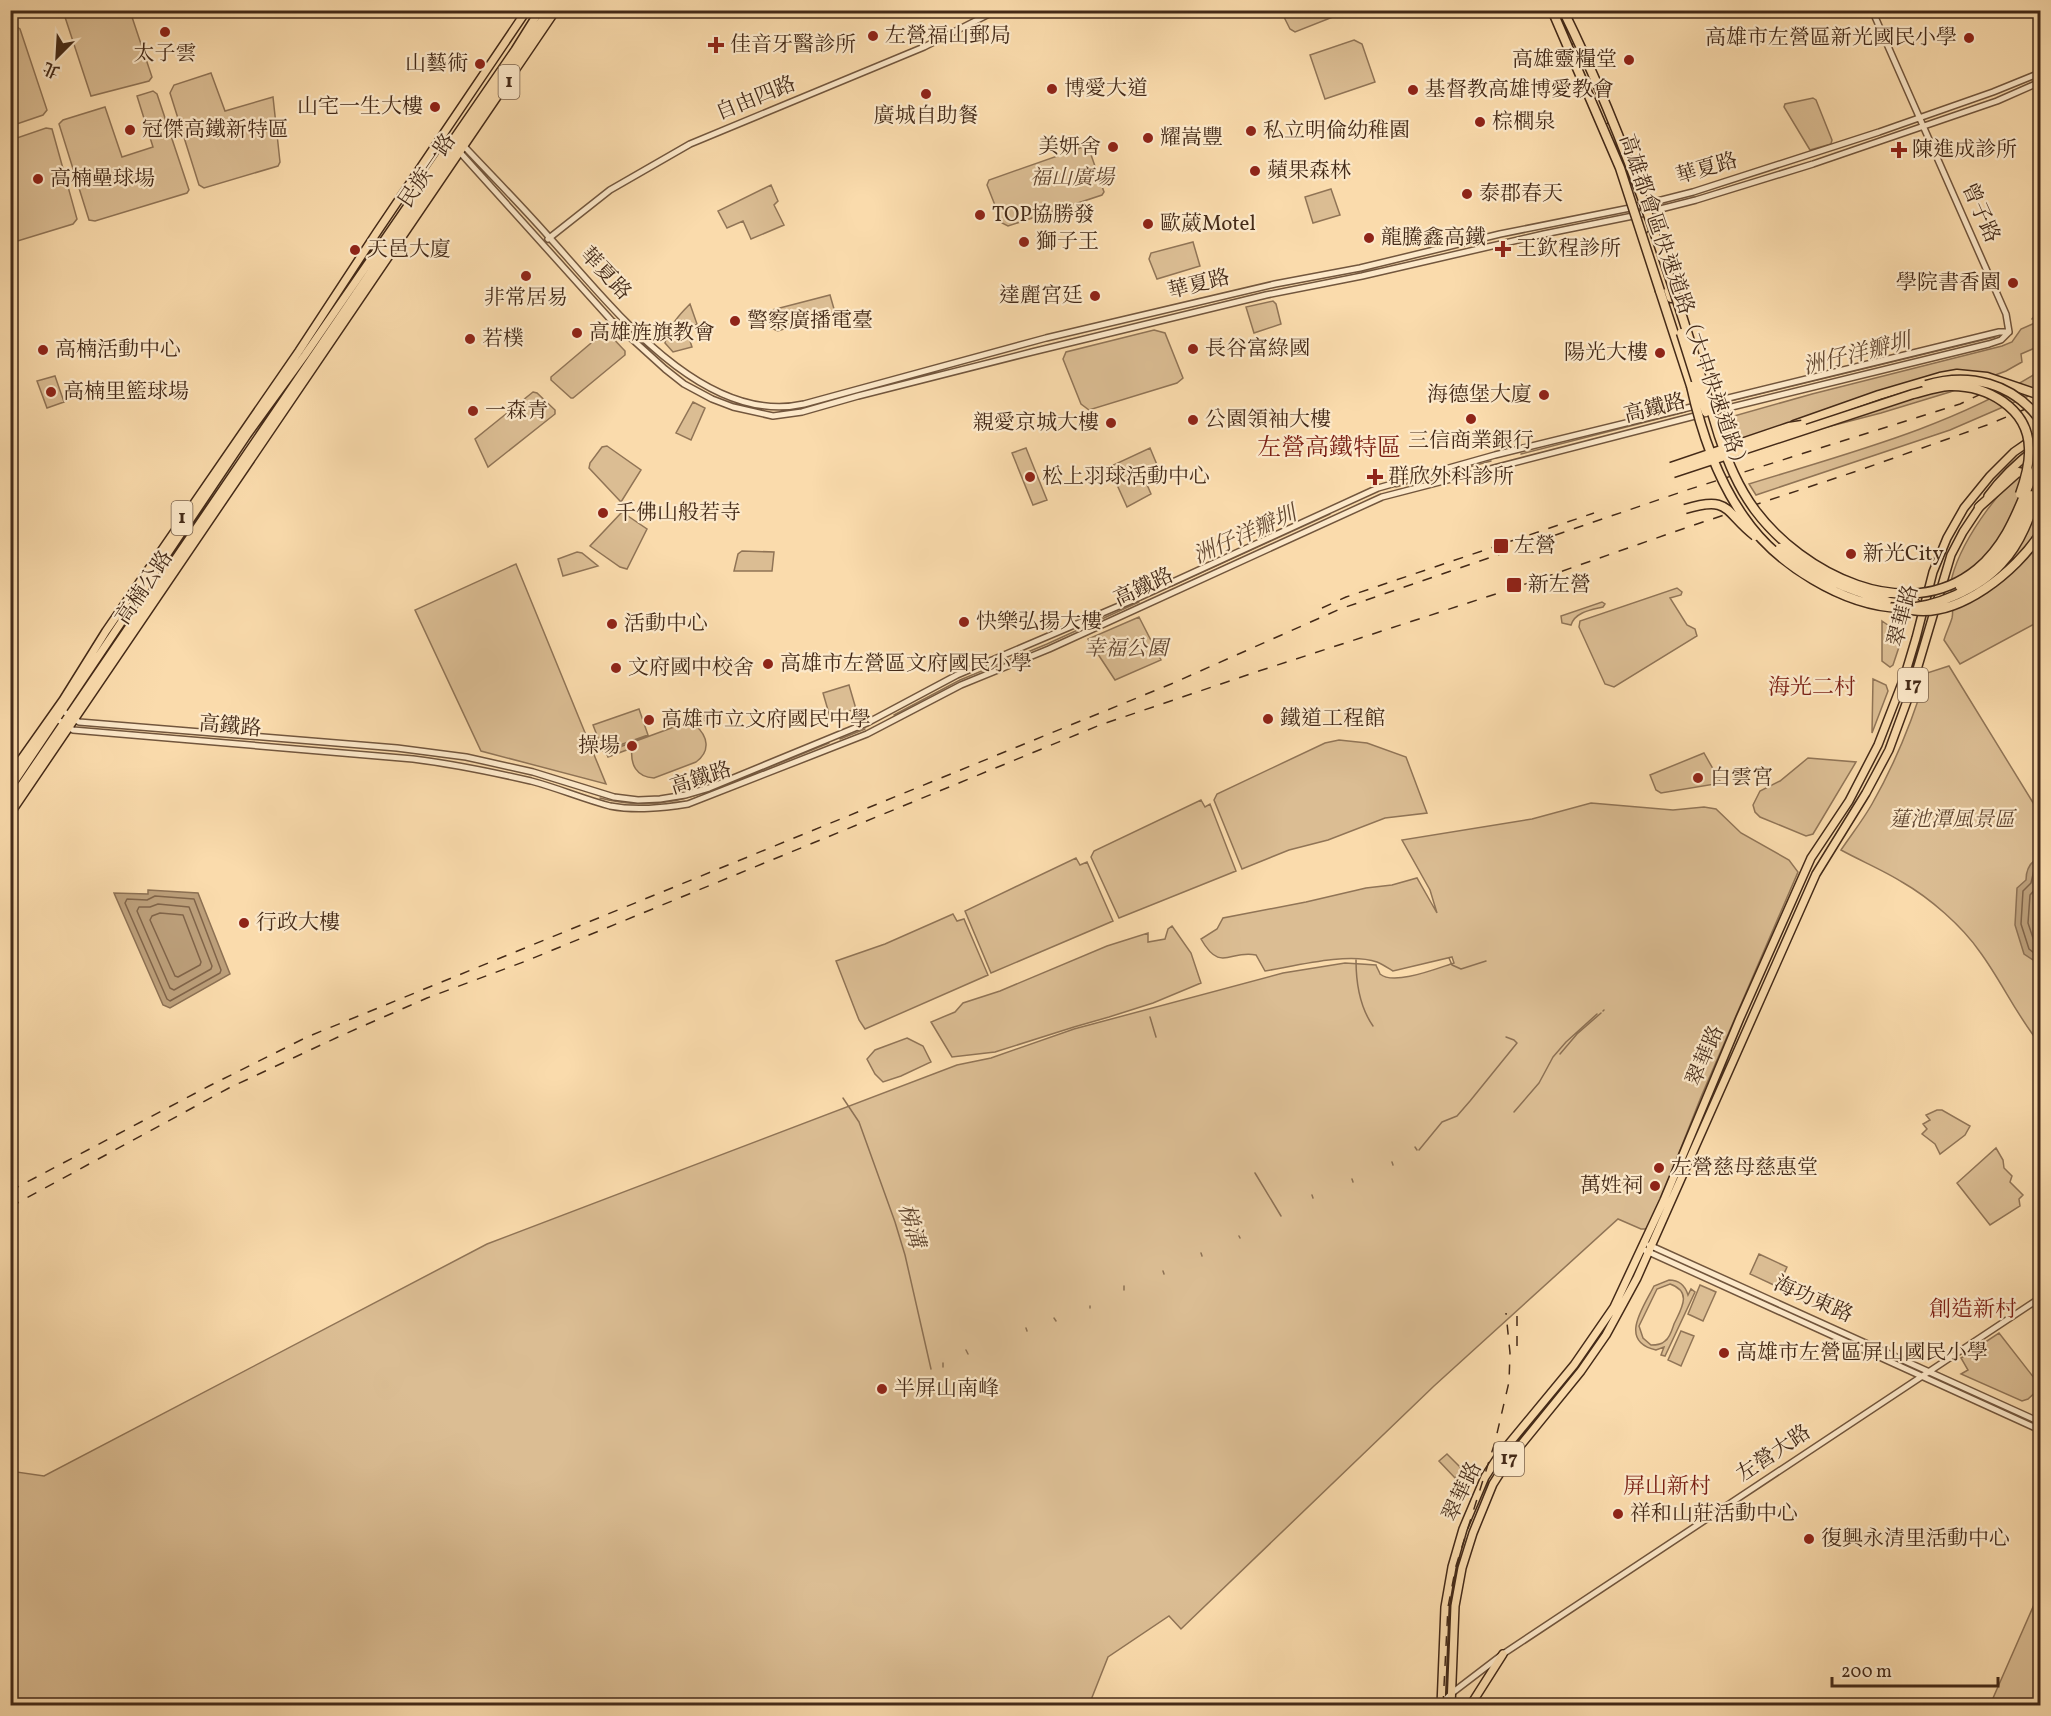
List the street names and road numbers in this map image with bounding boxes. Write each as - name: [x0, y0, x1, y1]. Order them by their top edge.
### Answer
- road number: 1: [498, 65, 520, 99]
- street label: 自由四路: [712, 70, 800, 128]
- street label: 民族一路: [392, 128, 464, 214]
- street label: 高雄都會區快速道路（大中快速道路）: [1611, 131, 1755, 477]
- street label: 華夏路: [1673, 146, 1741, 192]
- street label: 曾子路: [1954, 178, 2006, 248]
- street label: 華夏路: [573, 241, 637, 307]
- street label: 華夏路: [1165, 263, 1233, 307]
- street label: 高鐵路: [1621, 387, 1689, 431]
- road number: 1: [172, 501, 192, 535]
- street label: 高楠公路: [109, 545, 181, 631]
- street label: 高鐵路: [1109, 562, 1179, 614]
- street label: 翠華路: [1882, 582, 1926, 650]
- road number: 17: [1898, 668, 1928, 702]
- street label: 高鐵路: [197, 710, 263, 744]
- street label: 高鐵路: [667, 755, 735, 803]
- street label: 翠華路: [1680, 1021, 1732, 1091]
- street label: 海功東路: [1769, 1270, 1857, 1330]
- street label: 左營大路: [1731, 1418, 1817, 1490]
- road number: 17: [1494, 1442, 1524, 1476]
- street label: 翠華路: [1437, 1457, 1489, 1527]

